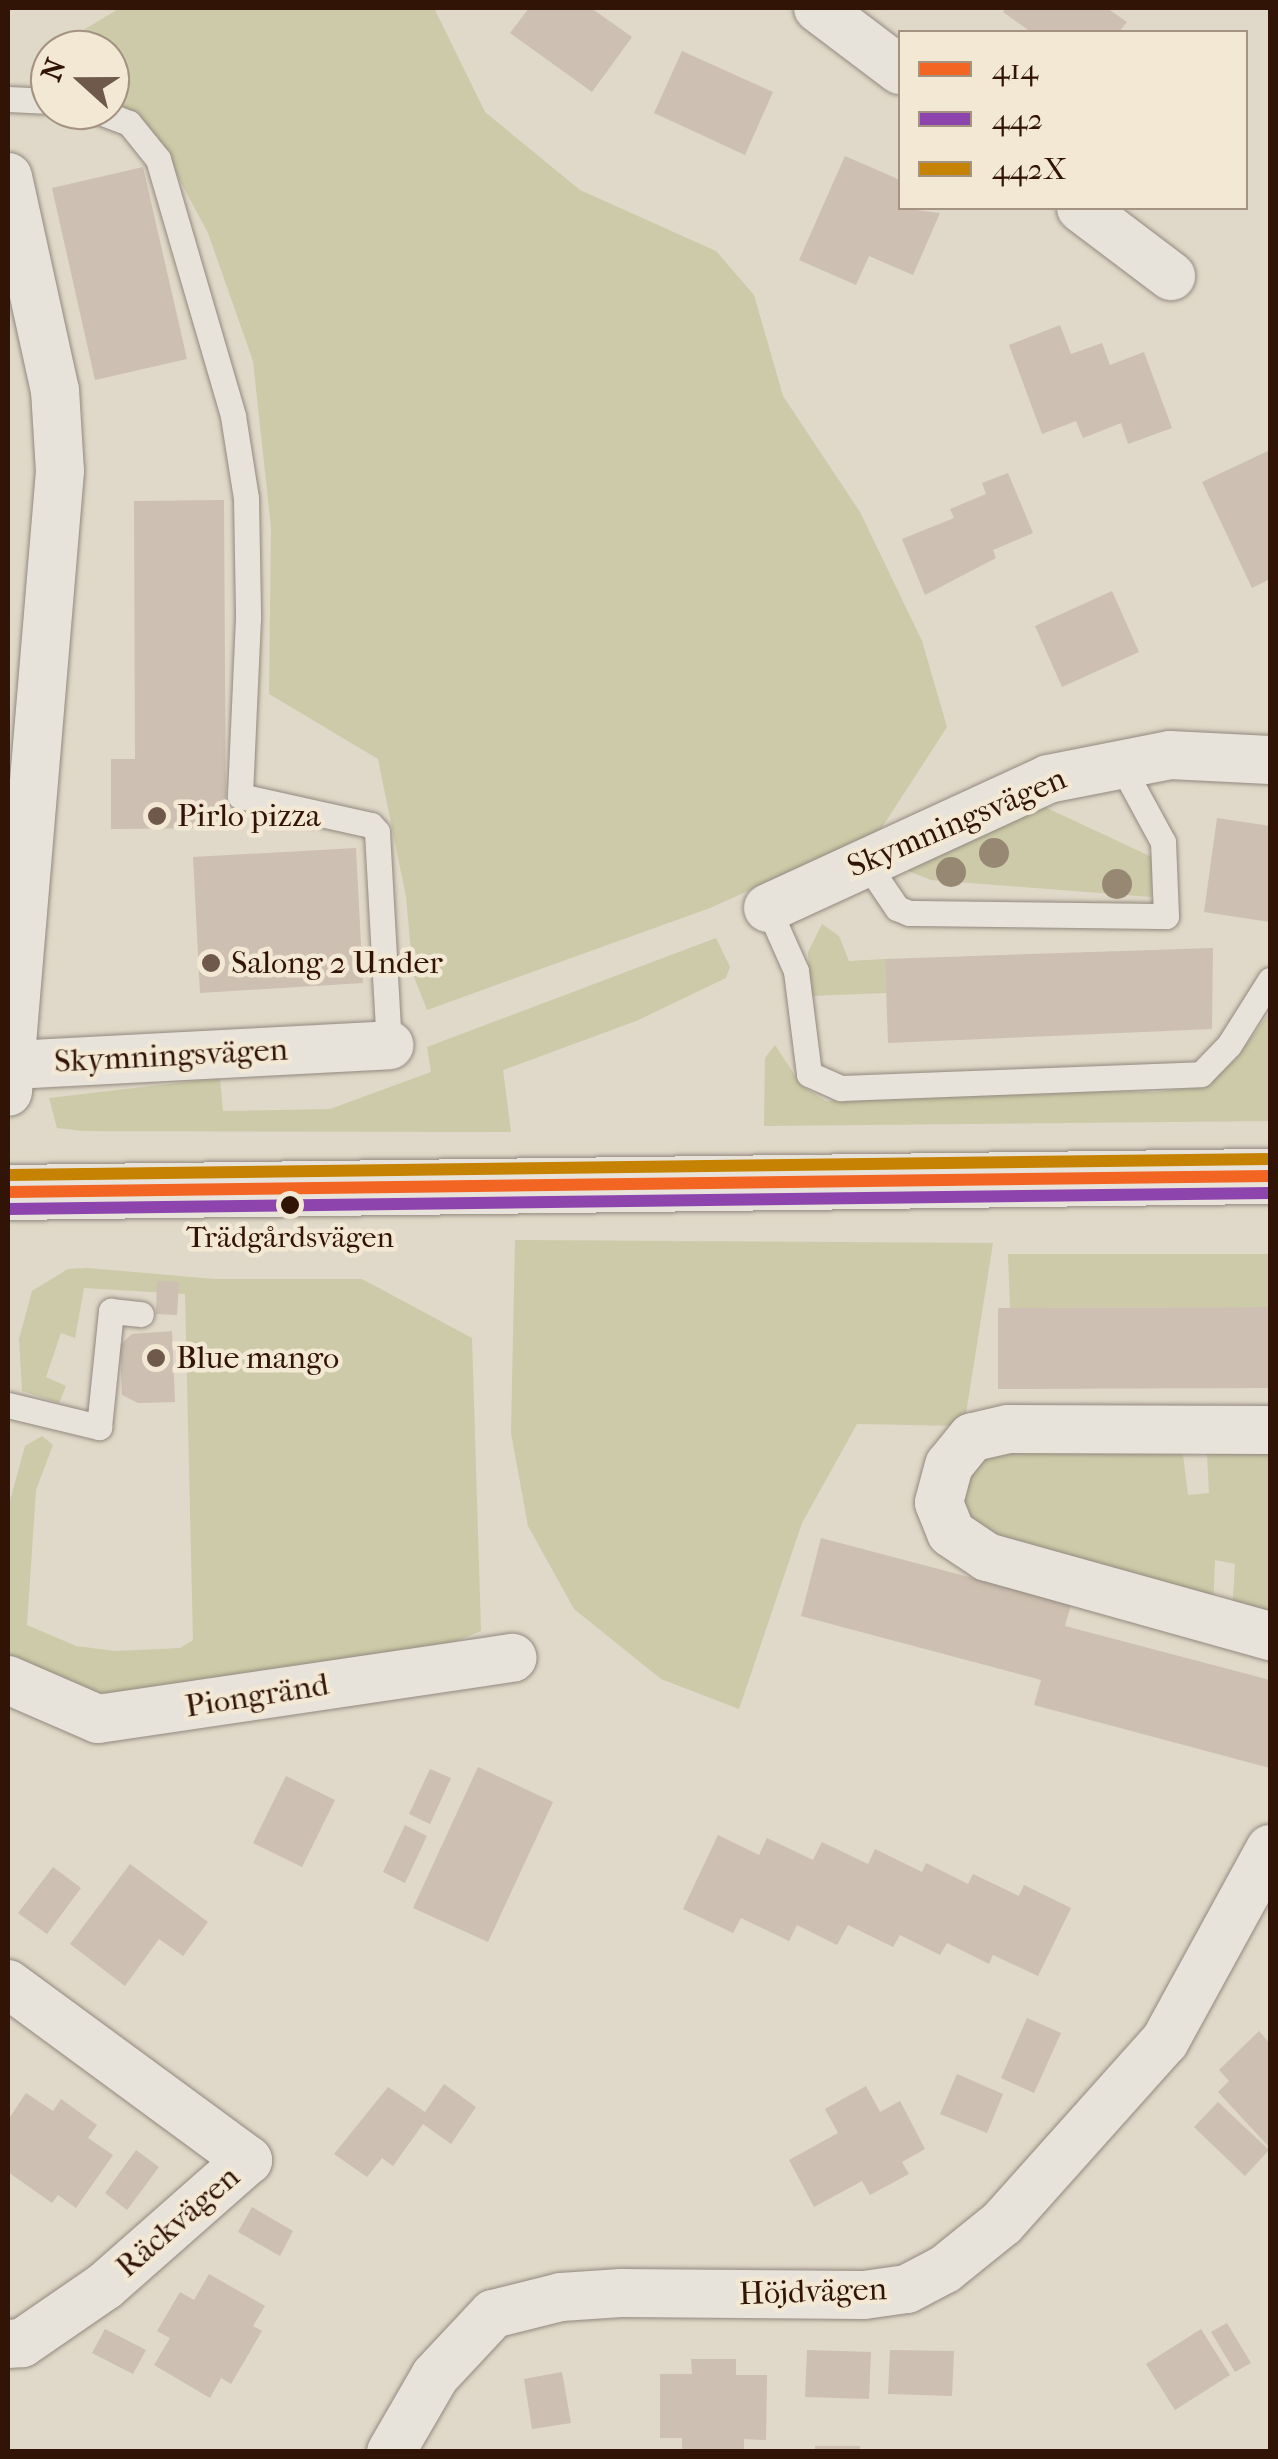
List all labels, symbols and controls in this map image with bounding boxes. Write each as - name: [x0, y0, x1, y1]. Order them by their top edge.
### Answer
- north arrow: [30, 30, 130, 130]
- legend: [898, 30, 1248, 210]
- text: 414: [992, 52, 1038, 87]
- text: N: [34, 54, 73, 86]
- text: 442: [992, 102, 1043, 137]
- text: 442X: [992, 152, 1066, 187]
- street label: Skymningsvägen: [842, 760, 1072, 886]
- place label: Pirlo pizza: [177, 797, 321, 835]
- marker: Pirlo pizza: [146, 805, 168, 827]
- place label: Salong 2 Under: [231, 944, 443, 982]
- marker: Salong 2 Under: [200, 952, 222, 974]
- street label: Skymningsvägen: [53, 1031, 289, 1081]
- marker: Trädgårdsvägen: [280, 1195, 300, 1215]
- place label: Trädgårdsvägen: [186, 1220, 394, 1256]
- place label: Blue mango: [176, 1339, 339, 1377]
- marker: Blue mango: [145, 1347, 167, 1369]
- street label: Piongränd: [183, 1666, 331, 1726]
- street label: Räckvägen: [108, 2158, 248, 2286]
- street label: Höjdvägen: [738, 2270, 888, 2314]

